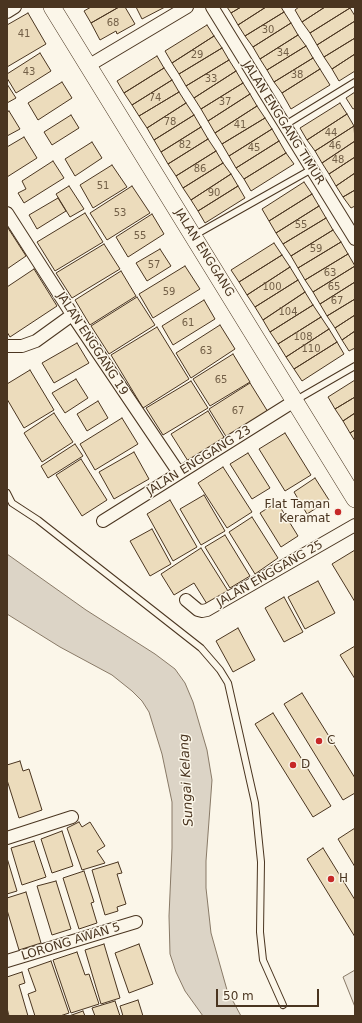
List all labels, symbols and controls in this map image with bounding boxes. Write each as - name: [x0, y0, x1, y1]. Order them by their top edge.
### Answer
- house number: 68: [107, 17, 119, 29]
- house number: 30: [262, 24, 274, 36]
- house number: 41: [18, 28, 30, 40]
- house number: 34: [277, 47, 289, 59]
- house number: 29: [191, 49, 203, 61]
- street label: JALAN ENGGANG TIMUR: [239, 58, 327, 188]
- house number: 43: [23, 66, 35, 78]
- house number: 38: [291, 69, 303, 81]
- house number: 33: [205, 73, 217, 85]
- house number: 74: [149, 92, 161, 104]
- house number: 37: [219, 96, 231, 108]
- house number: 78: [164, 116, 176, 128]
- house number: 41: [234, 119, 246, 131]
- house number: 44: [325, 127, 337, 139]
- house number: 82: [179, 139, 191, 151]
- house number: 46: [329, 140, 341, 152]
- house number: 45: [248, 142, 260, 154]
- house number: 48: [332, 154, 344, 166]
- house number: 86: [194, 163, 206, 175]
- house number: 51: [97, 180, 109, 192]
- house number: 90: [208, 187, 220, 199]
- street label: JALAN ENGGANG: [171, 206, 237, 300]
- house number: 53: [114, 207, 126, 219]
- house number: 55: [295, 219, 307, 231]
- house number: 55: [134, 230, 146, 242]
- house number: 59: [310, 243, 322, 255]
- house number: 57: [148, 259, 160, 271]
- house number: 63: [324, 267, 336, 279]
- house number: 100: [262, 281, 282, 293]
- house number: 65: [328, 281, 340, 293]
- house number: 59: [163, 286, 175, 298]
- street label: JALAN ENGGANG 19: [53, 290, 131, 398]
- house number: 67: [331, 295, 343, 307]
- house number: 104: [278, 306, 298, 318]
- house number: 61: [182, 317, 194, 329]
- house number: 108: [293, 331, 313, 343]
- house number: 110: [301, 343, 321, 355]
- house number: 63: [200, 345, 212, 357]
- house number: 65: [215, 374, 227, 386]
- house number: 67: [232, 405, 244, 417]
- street label: JALAN ENGGANG 23: [144, 423, 254, 499]
- place label: Flat Taman Keramat: [265, 498, 330, 526]
- marker: Flat Taman Keramat: [333, 507, 343, 517]
- street label: JALAN ENGGANG 25: [214, 538, 326, 610]
- water label: Sungai Kelang: [177, 733, 197, 827]
- place label: C: [327, 734, 335, 748]
- marker: C: [314, 736, 324, 746]
- place label: D: [301, 758, 310, 772]
- marker: D: [288, 760, 298, 770]
- place label: H: [339, 872, 348, 886]
- marker: H: [326, 874, 336, 884]
- street label: LORONG AWAN 5: [20, 920, 122, 964]
- scale bar: [218, 981, 321, 1007]
- text: 50 m: [223, 989, 254, 1003]

